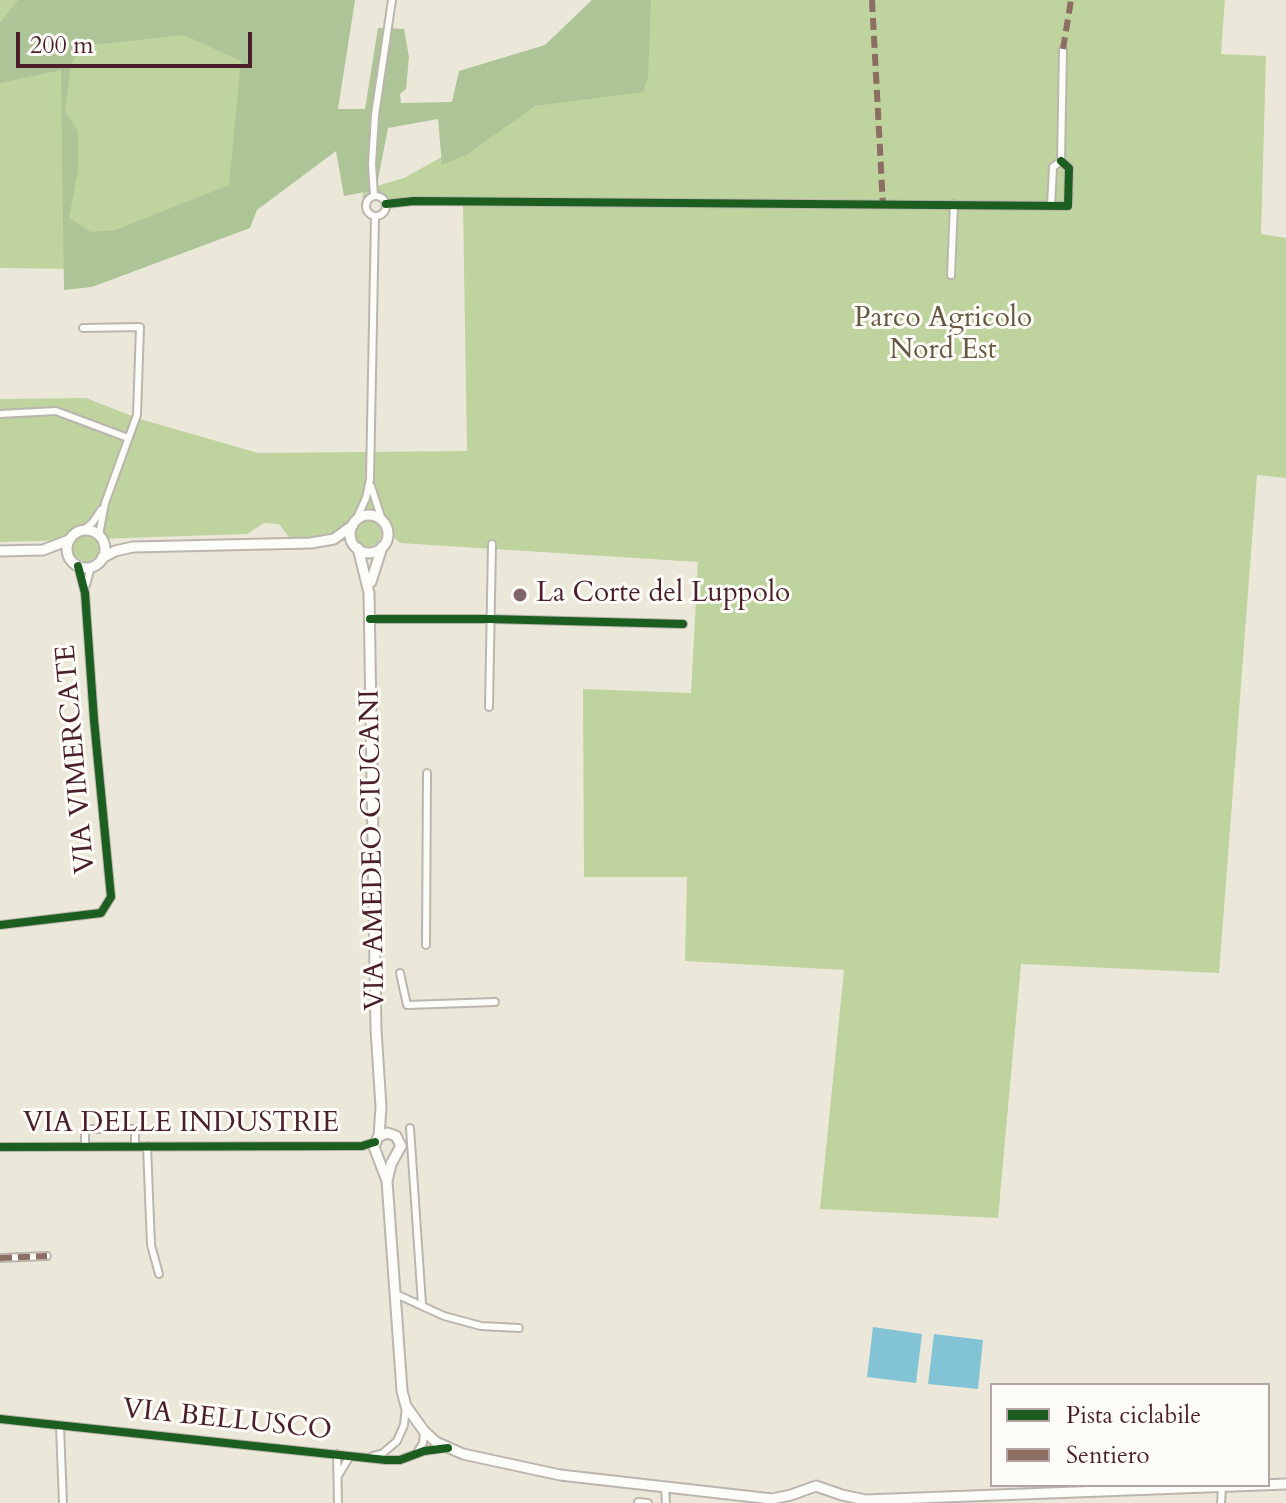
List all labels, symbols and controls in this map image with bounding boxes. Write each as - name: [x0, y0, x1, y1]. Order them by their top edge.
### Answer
- scale bar: [20, 16, 256, 66]
- text: 200 m: [30, 29, 94, 62]
- park label: Parco Agricolo Nord Est: [854, 303, 1032, 369]
- place label: La Corte del Luppolo: [536, 578, 790, 612]
- marker: La Corte del Luppolo: [511, 586, 529, 604]
- street label: VIA VIMERCATE: [50, 643, 104, 875]
- street label: VIA AMEDEO CIUCANI: [354, 689, 394, 1011]
- street label: VIA DELLE INDUSTRIE: [23, 1108, 339, 1142]
- legend: [990, 1383, 1270, 1487]
- street label: VIA BELLUSCO: [121, 1393, 333, 1449]
- text: Pista ciclabile: [1066, 1399, 1201, 1432]
- text: Sentiero: [1066, 1439, 1150, 1472]

